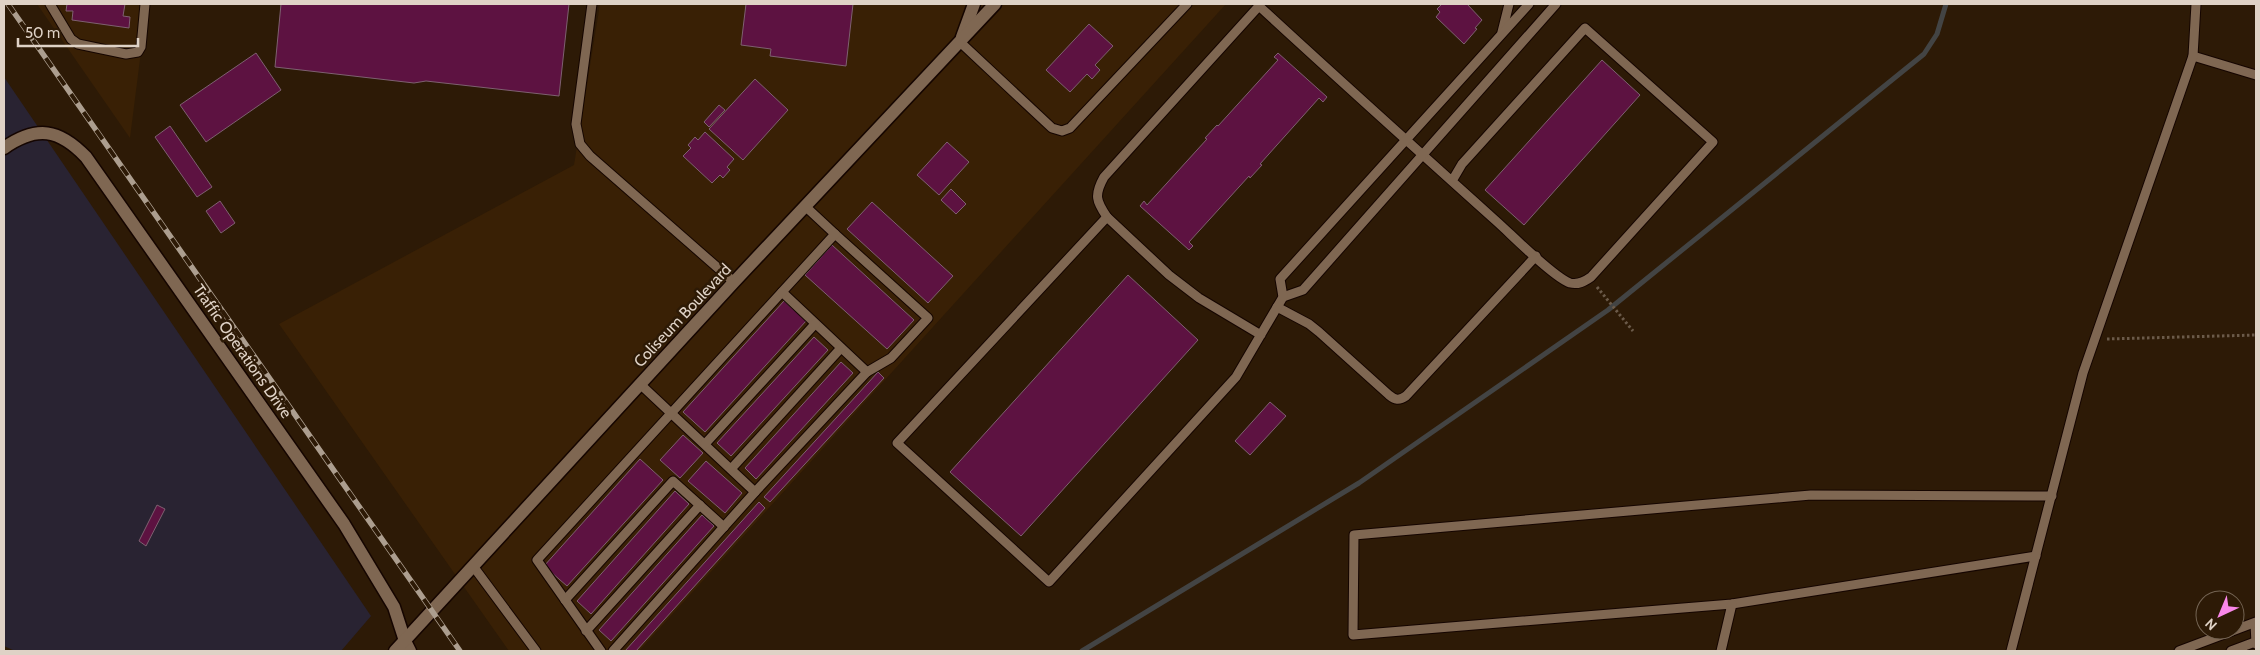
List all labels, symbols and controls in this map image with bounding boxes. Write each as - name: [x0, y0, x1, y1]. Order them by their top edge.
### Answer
- scale bar: [18, 15, 138, 47]
- text: 50 m: [25, 24, 60, 42]
- street label: Coliseum Boulevard: [630, 260, 735, 371]
- street label: Traffic Operations Drive: [189, 281, 296, 422]
- north arrow: [2195, 590, 2245, 640]
- text: N: [2201, 614, 2221, 634]

